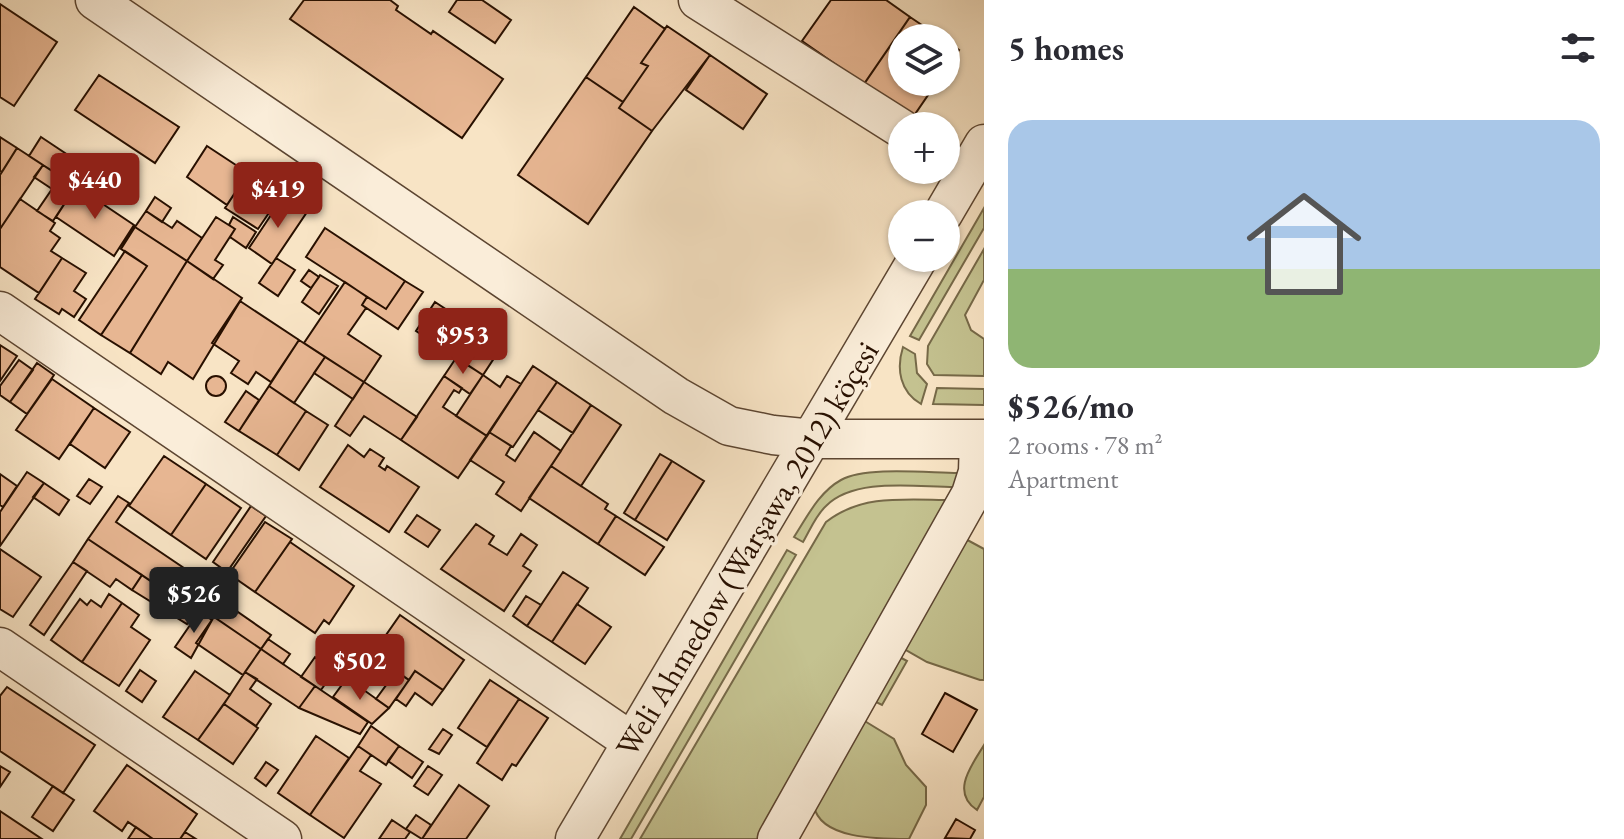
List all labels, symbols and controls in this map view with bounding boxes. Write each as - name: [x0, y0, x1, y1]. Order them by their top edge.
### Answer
- map controls: [888, 24, 960, 272]
- button: layers: [888, 24, 960, 96]
- text: 5 homes: [1008, 26, 1124, 70]
- icon: filters: [1556, 26, 1600, 70]
- button: +: [888, 112, 960, 184]
- pin: $440: [48, 153, 142, 221]
- text: $440: [68, 162, 122, 196]
- pin: $419: [231, 162, 325, 230]
- text: $419: [251, 171, 305, 205]
- icon: home: [1232, 172, 1376, 316]
- button: −: [888, 200, 960, 272]
- pin: $953: [416, 308, 510, 376]
- text: $953: [436, 317, 490, 351]
- street label: Weli Ahmedow (Warşawa, 2012) köçesi: [606, 333, 888, 765]
- text: $526/mo: [1008, 384, 1134, 428]
- text: 2 rooms · 78 m²: [1008, 428, 1163, 462]
- text: Apartment: [1008, 462, 1118, 496]
- pin: $526: [147, 567, 241, 635]
- text: $526: [167, 576, 221, 610]
- pin: $502: [313, 634, 407, 702]
- text: $502: [333, 643, 387, 677]

